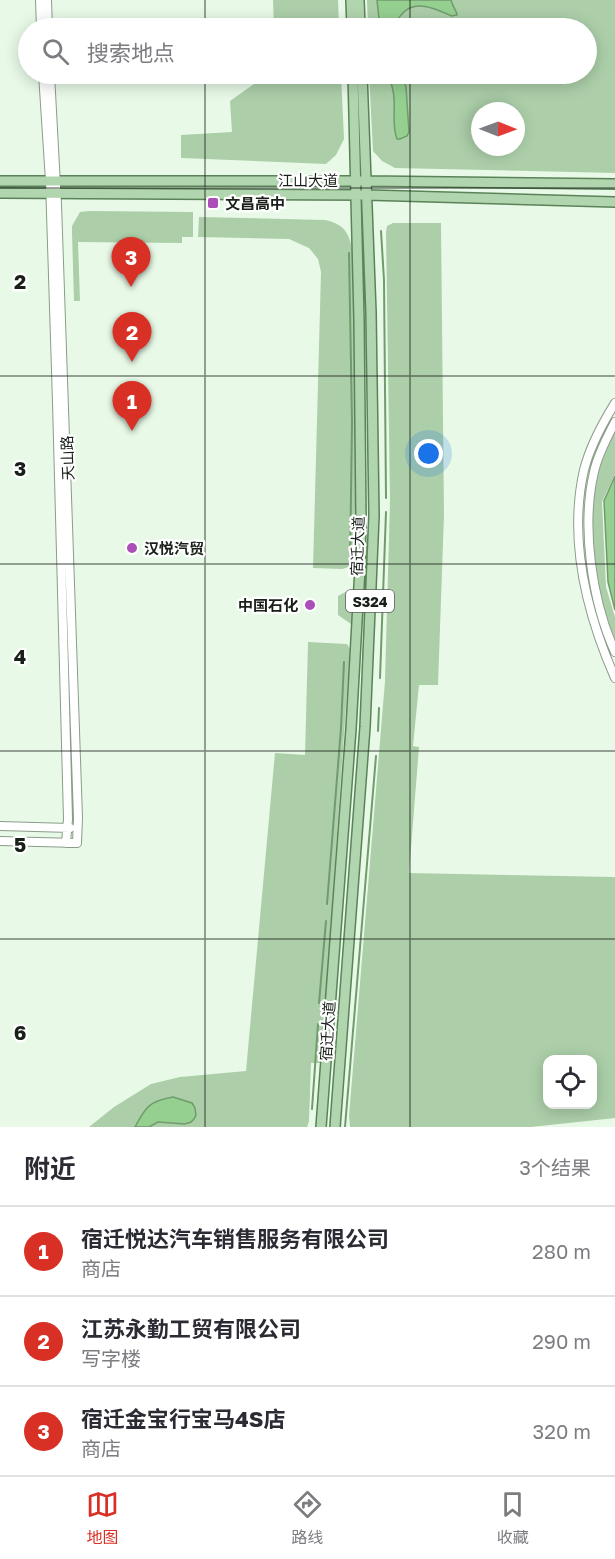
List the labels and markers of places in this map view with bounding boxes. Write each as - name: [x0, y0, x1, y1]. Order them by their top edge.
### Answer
- place label: 文昌高中: [225, 194, 285, 212]
- marker: 文昌高中: [206, 196, 220, 210]
- pin: 3: [112, 238, 150, 287]
- pin: 2: [112, 312, 152, 362]
- pin: 1: [112, 382, 152, 431]
- place label: 汉悦汽贸: [144, 539, 204, 557]
- marker: 汉悦汽贸: [125, 541, 139, 555]
- place label: 中国石化: [238, 596, 298, 614]
- marker: 中国石化: [303, 598, 317, 612]

